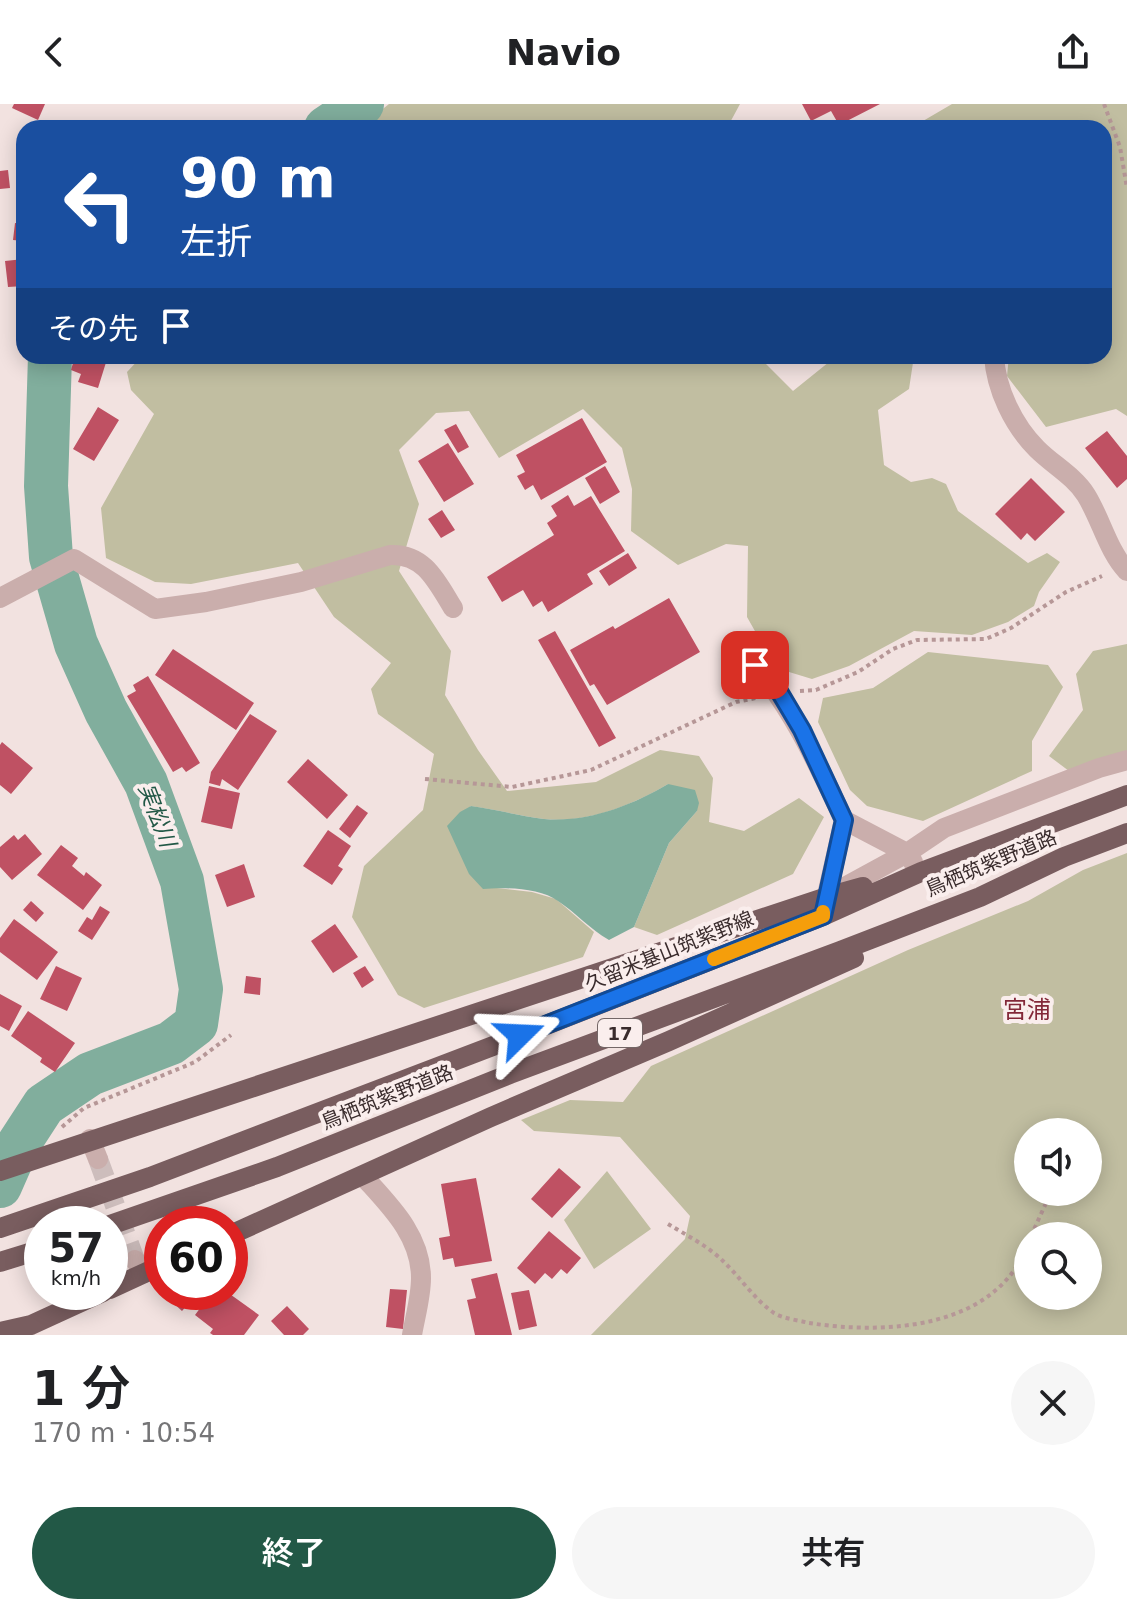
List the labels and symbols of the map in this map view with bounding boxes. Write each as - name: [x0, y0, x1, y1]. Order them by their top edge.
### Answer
- pin: [721, 631, 789, 699]
- water label: 実松川: [134, 780, 181, 852]
- street label: 鳥栖筑紫野道路: [922, 825, 1060, 901]
- street label: 久留米基山筑紫野線: [581, 906, 757, 996]
- position arrow: [478, 993, 562, 1077]
- district label: 宮浦: [1003, 996, 1051, 1024]
- road number: 17: [598, 1019, 642, 1047]
- street label: 鳥栖筑紫野道路: [318, 1060, 456, 1134]
- speed limit sign: 60: [144, 1206, 248, 1310]

